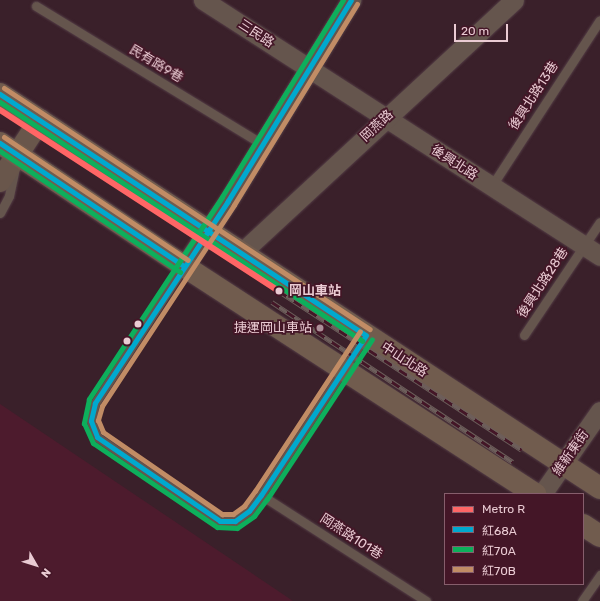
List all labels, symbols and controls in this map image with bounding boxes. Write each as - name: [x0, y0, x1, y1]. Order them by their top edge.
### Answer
- scale bar: [456, 16, 510, 42]
- street label: 三民路: [235, 17, 277, 51]
- text: 20 m: [461, 24, 489, 38]
- street label: 民有路9巷: [126, 42, 186, 86]
- street label: 後興北路13巷: [506, 59, 562, 133]
- street label: 岡燕路: [357, 107, 397, 145]
- street label: 後興北路: [428, 142, 480, 184]
- street label: 後興北路28巷: [514, 245, 572, 321]
- place label: 岡山車站: [289, 283, 341, 299]
- marker: 岡山車站: [272, 284, 286, 298]
- unlabelled marker: [133, 319, 143, 329]
- place label: 捷運岡山車站: [234, 320, 312, 336]
- marker: 捷運岡山車站: [315, 323, 325, 333]
- unlabelled marker: [122, 336, 132, 346]
- street label: 中山北路: [378, 339, 430, 381]
- street label: 維新東街: [550, 427, 592, 479]
- legend: [444, 493, 584, 585]
- text: Metro R: [482, 502, 525, 516]
- street label: 岡燕路101巷: [317, 511, 385, 563]
- text: 紅68A: [482, 524, 517, 538]
- text: 紅70A: [482, 544, 516, 558]
- north arrow: [16, 545, 56, 585]
- text: 紅70B: [482, 564, 516, 578]
- text: N: [38, 566, 53, 580]

